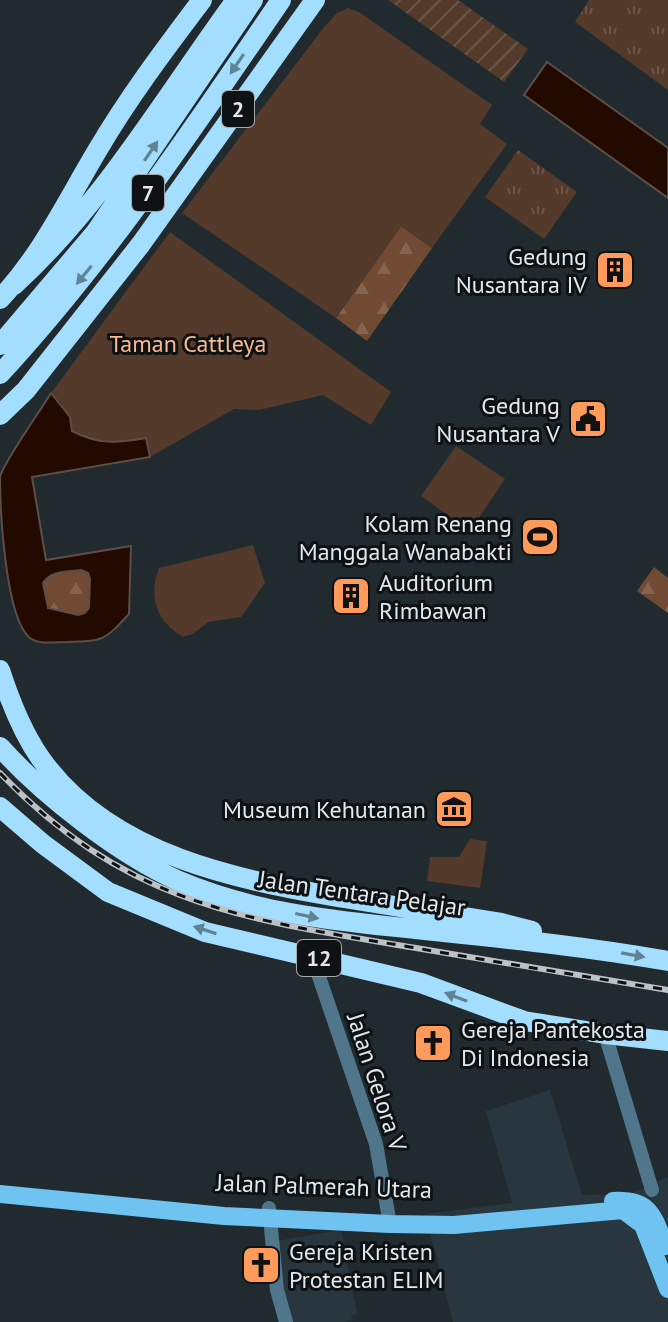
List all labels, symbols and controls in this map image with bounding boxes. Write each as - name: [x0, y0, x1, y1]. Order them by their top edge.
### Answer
- one-way arrow: [230, 54, 245, 75]
- road number: 2: [222, 91, 254, 127]
- one-way arrow: [143, 140, 158, 162]
- road number: 7: [132, 175, 164, 211]
- place label: Gedung Nusantara IV: [456, 241, 587, 300]
- building icon: Gedung Nusantara IV: [594, 249, 636, 291]
- one-way arrow: [77, 265, 93, 285]
- park label: Taman Cattleya: [110, 328, 266, 359]
- place label: Gedung Nusantara V: [436, 390, 560, 449]
- public building icon: Gedung Nusantara V: [567, 398, 609, 440]
- place label: Kolam Renang Manggala Wanabakti: [299, 508, 512, 567]
- sports icon: Kolam Renang Manggala Wanabakti: [519, 516, 561, 558]
- place label: Auditorium Rimbawan: [379, 567, 493, 626]
- building icon: Auditorium Rimbawan: [330, 575, 372, 617]
- museum icon: Museum Kehutanan: [433, 788, 475, 830]
- place label: Museum Kehutanan: [223, 794, 426, 825]
- street label: Jalan Tentara Pelajar: [255, 863, 468, 923]
- one-way arrow: [295, 910, 320, 923]
- one-way arrow: [192, 924, 216, 936]
- road number: 12: [297, 940, 341, 976]
- one-way arrow: [621, 949, 646, 962]
- one-way arrow: [444, 990, 468, 1003]
- street label: Jalan Gelora V: [340, 1008, 414, 1155]
- place label: Gereja Pantekosta Di Indonesia: [461, 1014, 645, 1073]
- church icon: Gereja Pantekosta Di Indonesia: [412, 1022, 454, 1064]
- street label: Jalan Palmerah Utara: [215, 1167, 432, 1205]
- place label: Gereja Kristen Protestan ELIM: [289, 1236, 444, 1295]
- church icon: Gereja Kristen Protestan ELIM: [240, 1244, 282, 1286]

